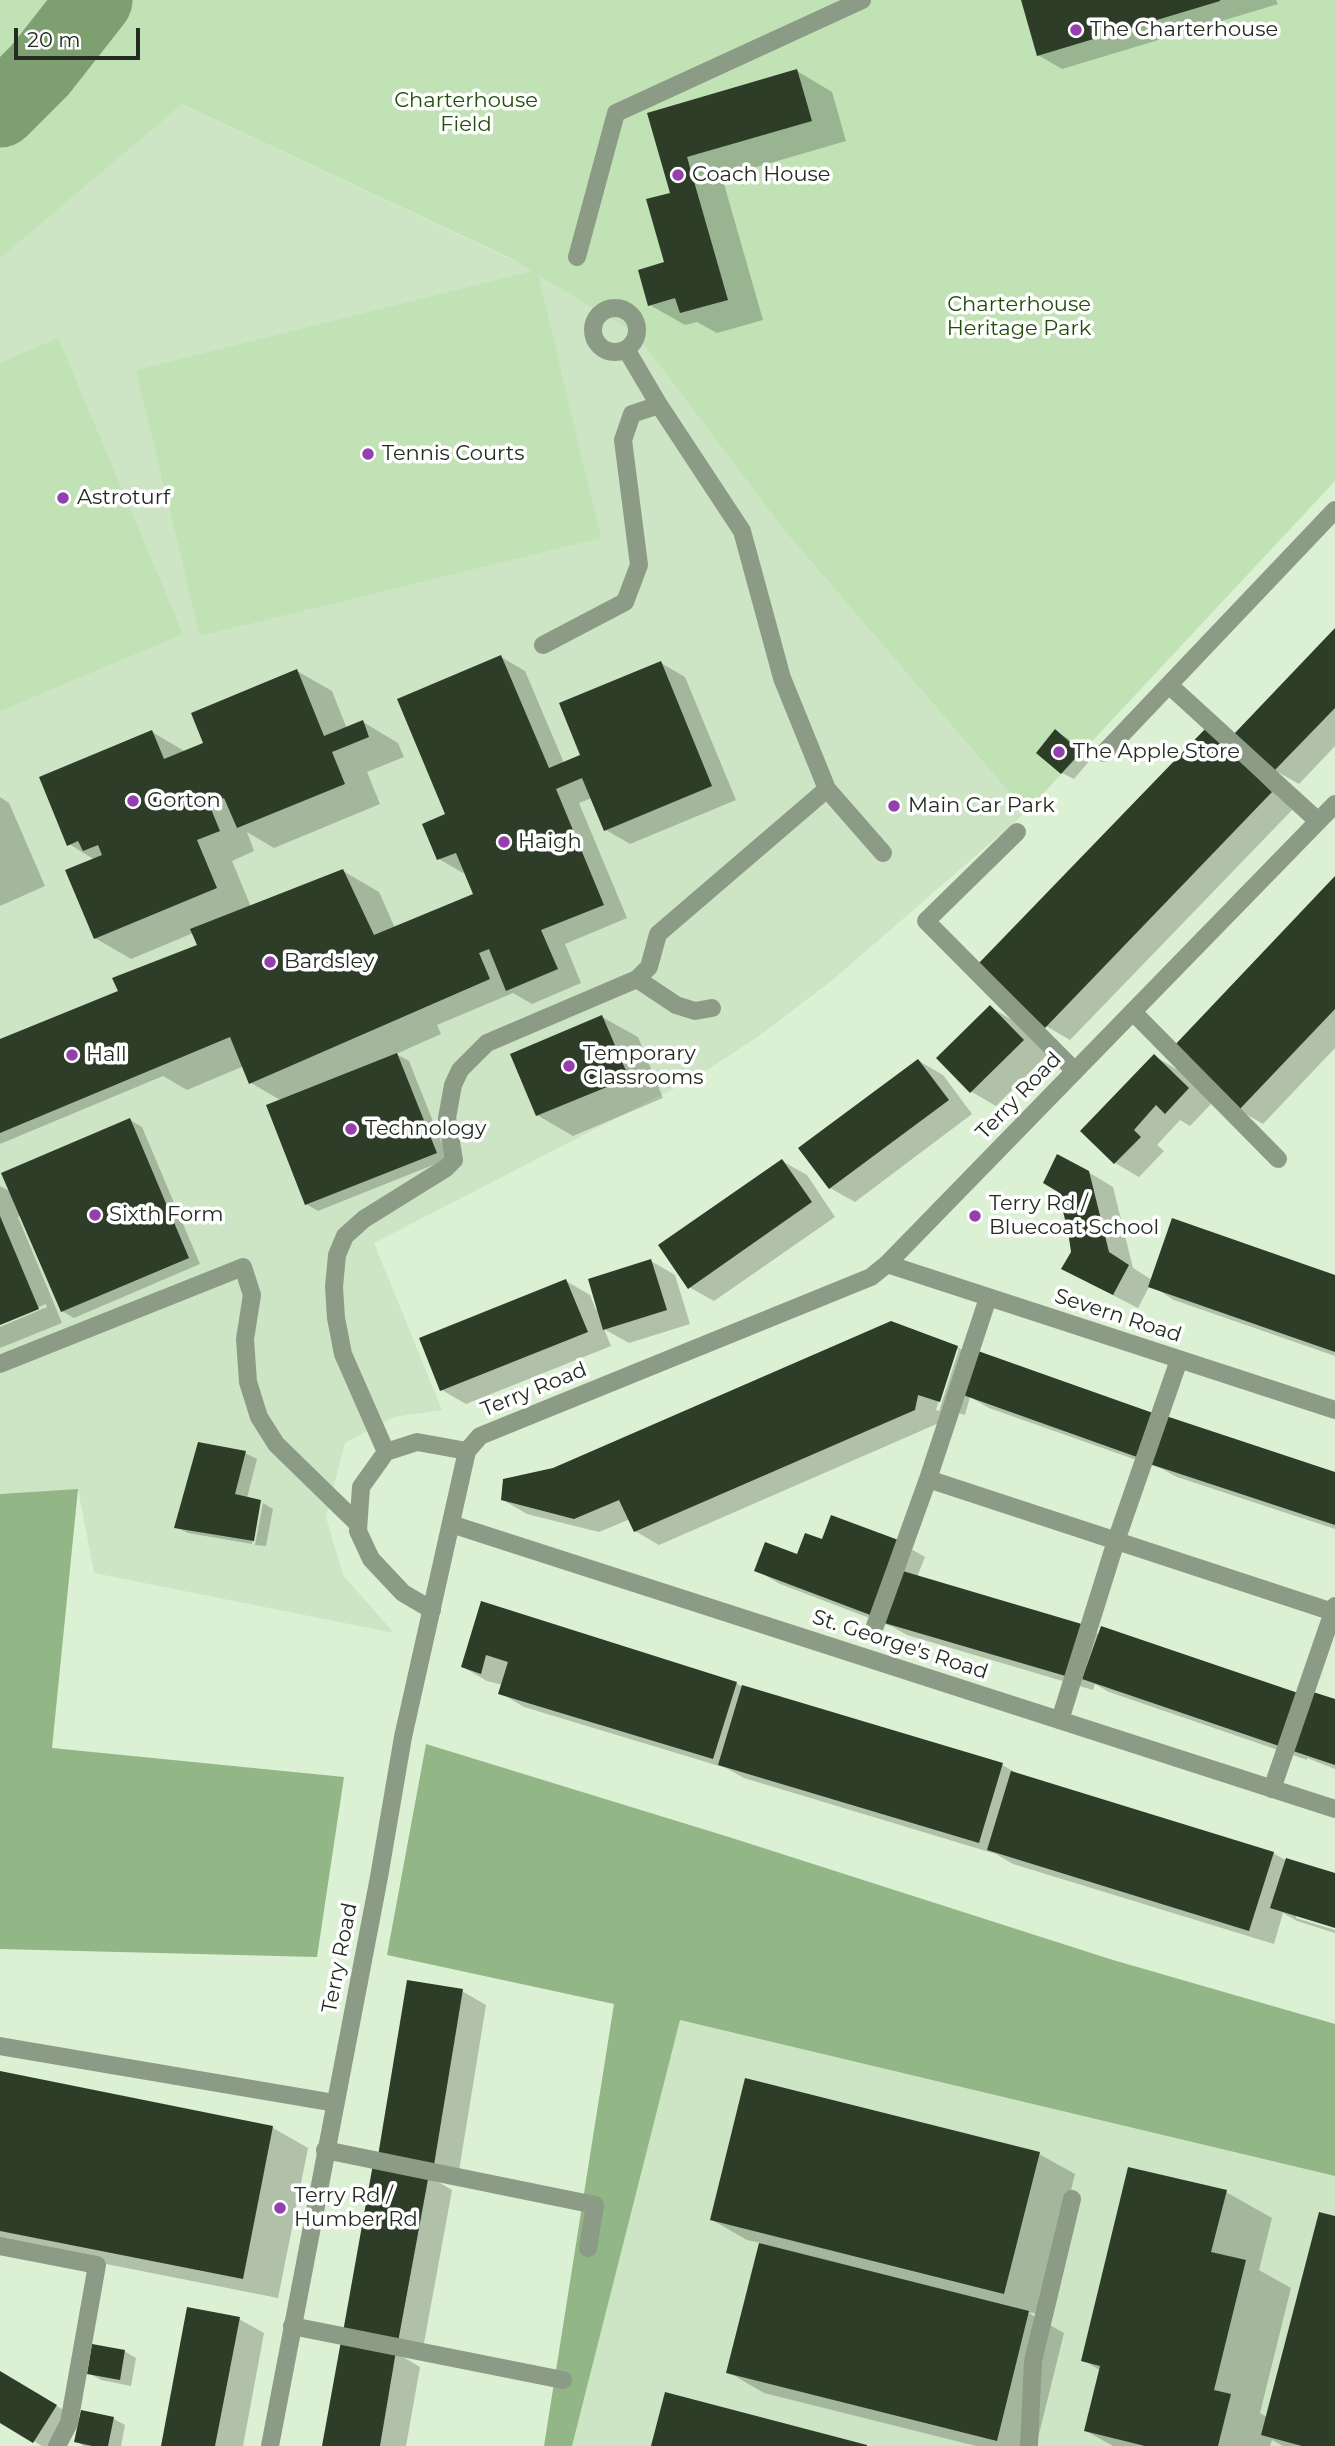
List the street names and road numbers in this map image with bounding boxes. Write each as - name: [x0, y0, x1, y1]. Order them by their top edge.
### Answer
- street label: Terry Road: [971, 1047, 1067, 1145]
- street label: Severn Road: [1051, 1284, 1185, 1348]
- street label: Terry Road: [477, 1357, 591, 1423]
- street label: St. George's Road: [809, 1605, 991, 1685]
- street label: Terry Road: [317, 1901, 363, 2015]

